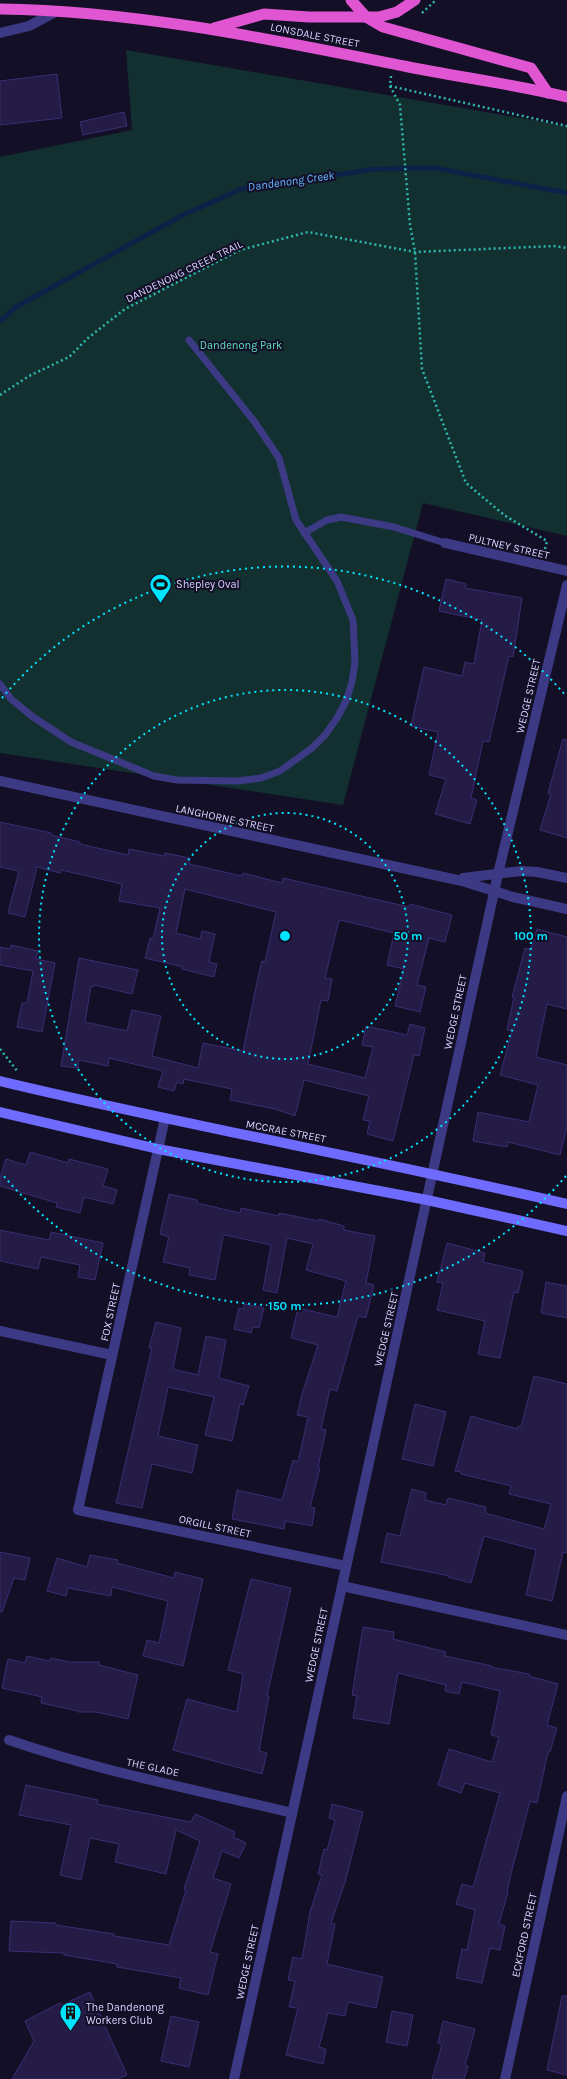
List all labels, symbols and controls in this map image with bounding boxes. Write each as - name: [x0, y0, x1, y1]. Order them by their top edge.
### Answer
- street label: LONSDALE STREET: [269, 20, 361, 51]
- water label: Dandenong Creek: [247, 168, 336, 194]
- street label: DANDENONG CREEK TRAIL: [124, 237, 245, 305]
- park label: Dandenong Park: [200, 339, 282, 352]
- street label: PULTNEY STREET: [467, 531, 551, 562]
- sports icon: Shepley Oval: [148, 571, 174, 604]
- place label: Shepley Oval: [176, 578, 240, 591]
- street label: WEDGE STREET: [514, 657, 543, 735]
- street label: LANGHORNE STREET: [174, 802, 276, 835]
- centre of rings: [278, 929, 292, 943]
- text: 50 m: [394, 929, 423, 943]
- text: 100 m: [514, 929, 548, 943]
- street label: WEDGE STREET: [441, 973, 470, 1051]
- street label: MCCRAE STREET: [245, 1117, 328, 1146]
- street label: FOX STREET: [98, 1281, 123, 1342]
- street label: WEDGE STREET: [372, 1290, 401, 1368]
- text: 150 m: [268, 1299, 302, 1313]
- street label: ORGILL STREET: [178, 1512, 253, 1541]
- street label: WEDGE STREET: [302, 1606, 331, 1684]
- street label: THE GLADE: [125, 1756, 180, 1779]
- street label: ECKFORD STREET: [509, 1891, 540, 1978]
- street label: WEDGE STREET: [233, 1923, 262, 2001]
- building icon: The Dandenong Workers Club: [57, 2000, 83, 2033]
- place label: The Dandenong Workers Club: [86, 2001, 165, 2027]

